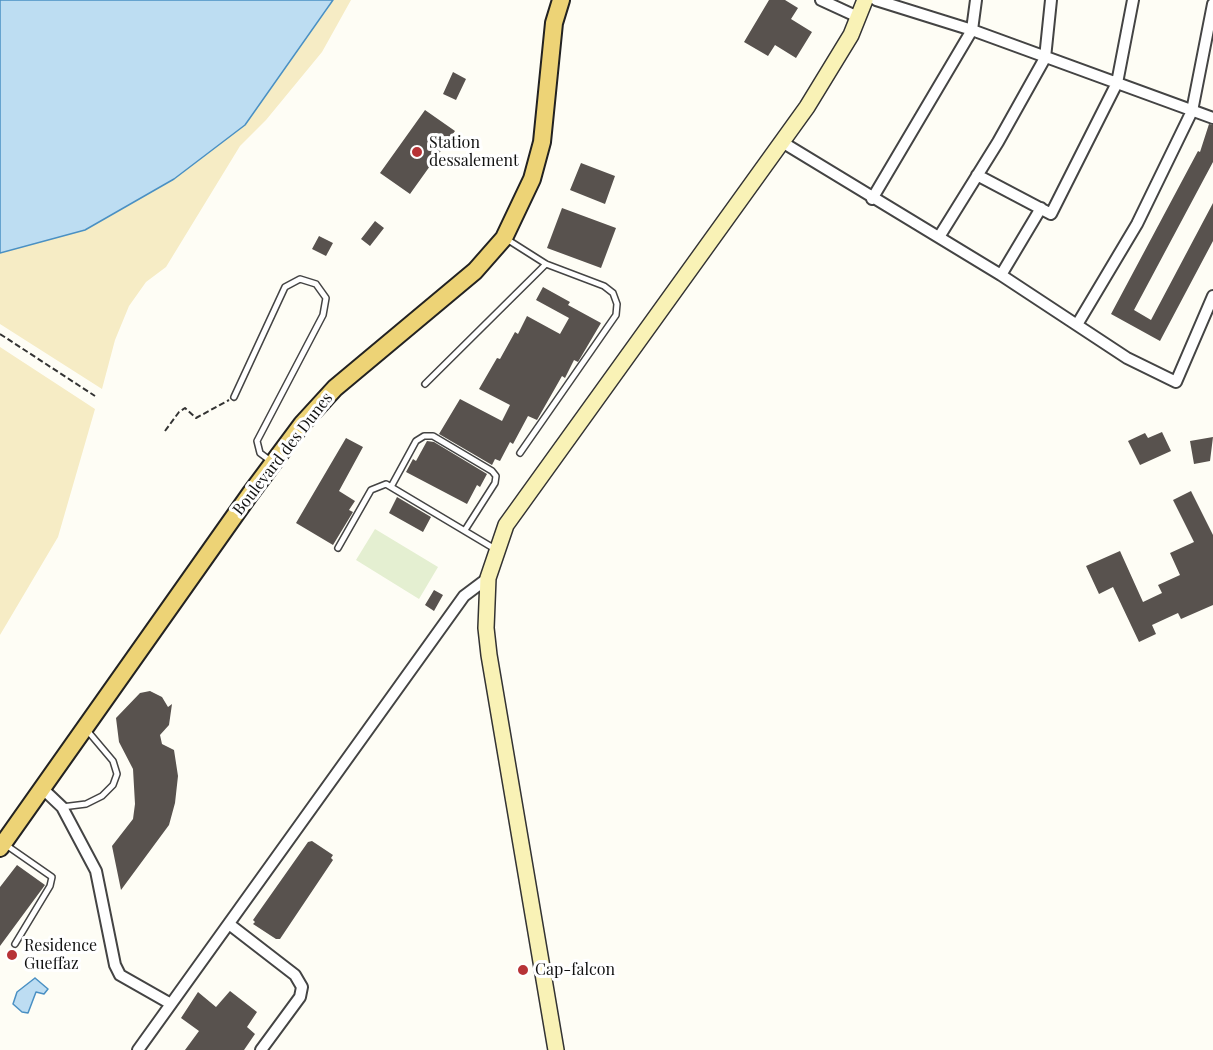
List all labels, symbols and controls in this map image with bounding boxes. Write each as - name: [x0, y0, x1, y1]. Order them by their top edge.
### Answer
- place label: Station dessalement: [429, 133, 519, 171]
- marker: Station dessalement: [410, 145, 424, 159]
- street label: Boulevard des Dunes: [229, 389, 337, 519]
- place label: Residence Gueffaz: [24, 936, 97, 974]
- marker: Residence Gueffaz: [5, 948, 19, 962]
- place label: Cap-falcon: [535, 960, 615, 980]
- marker: Cap-falcon: [516, 963, 530, 977]

